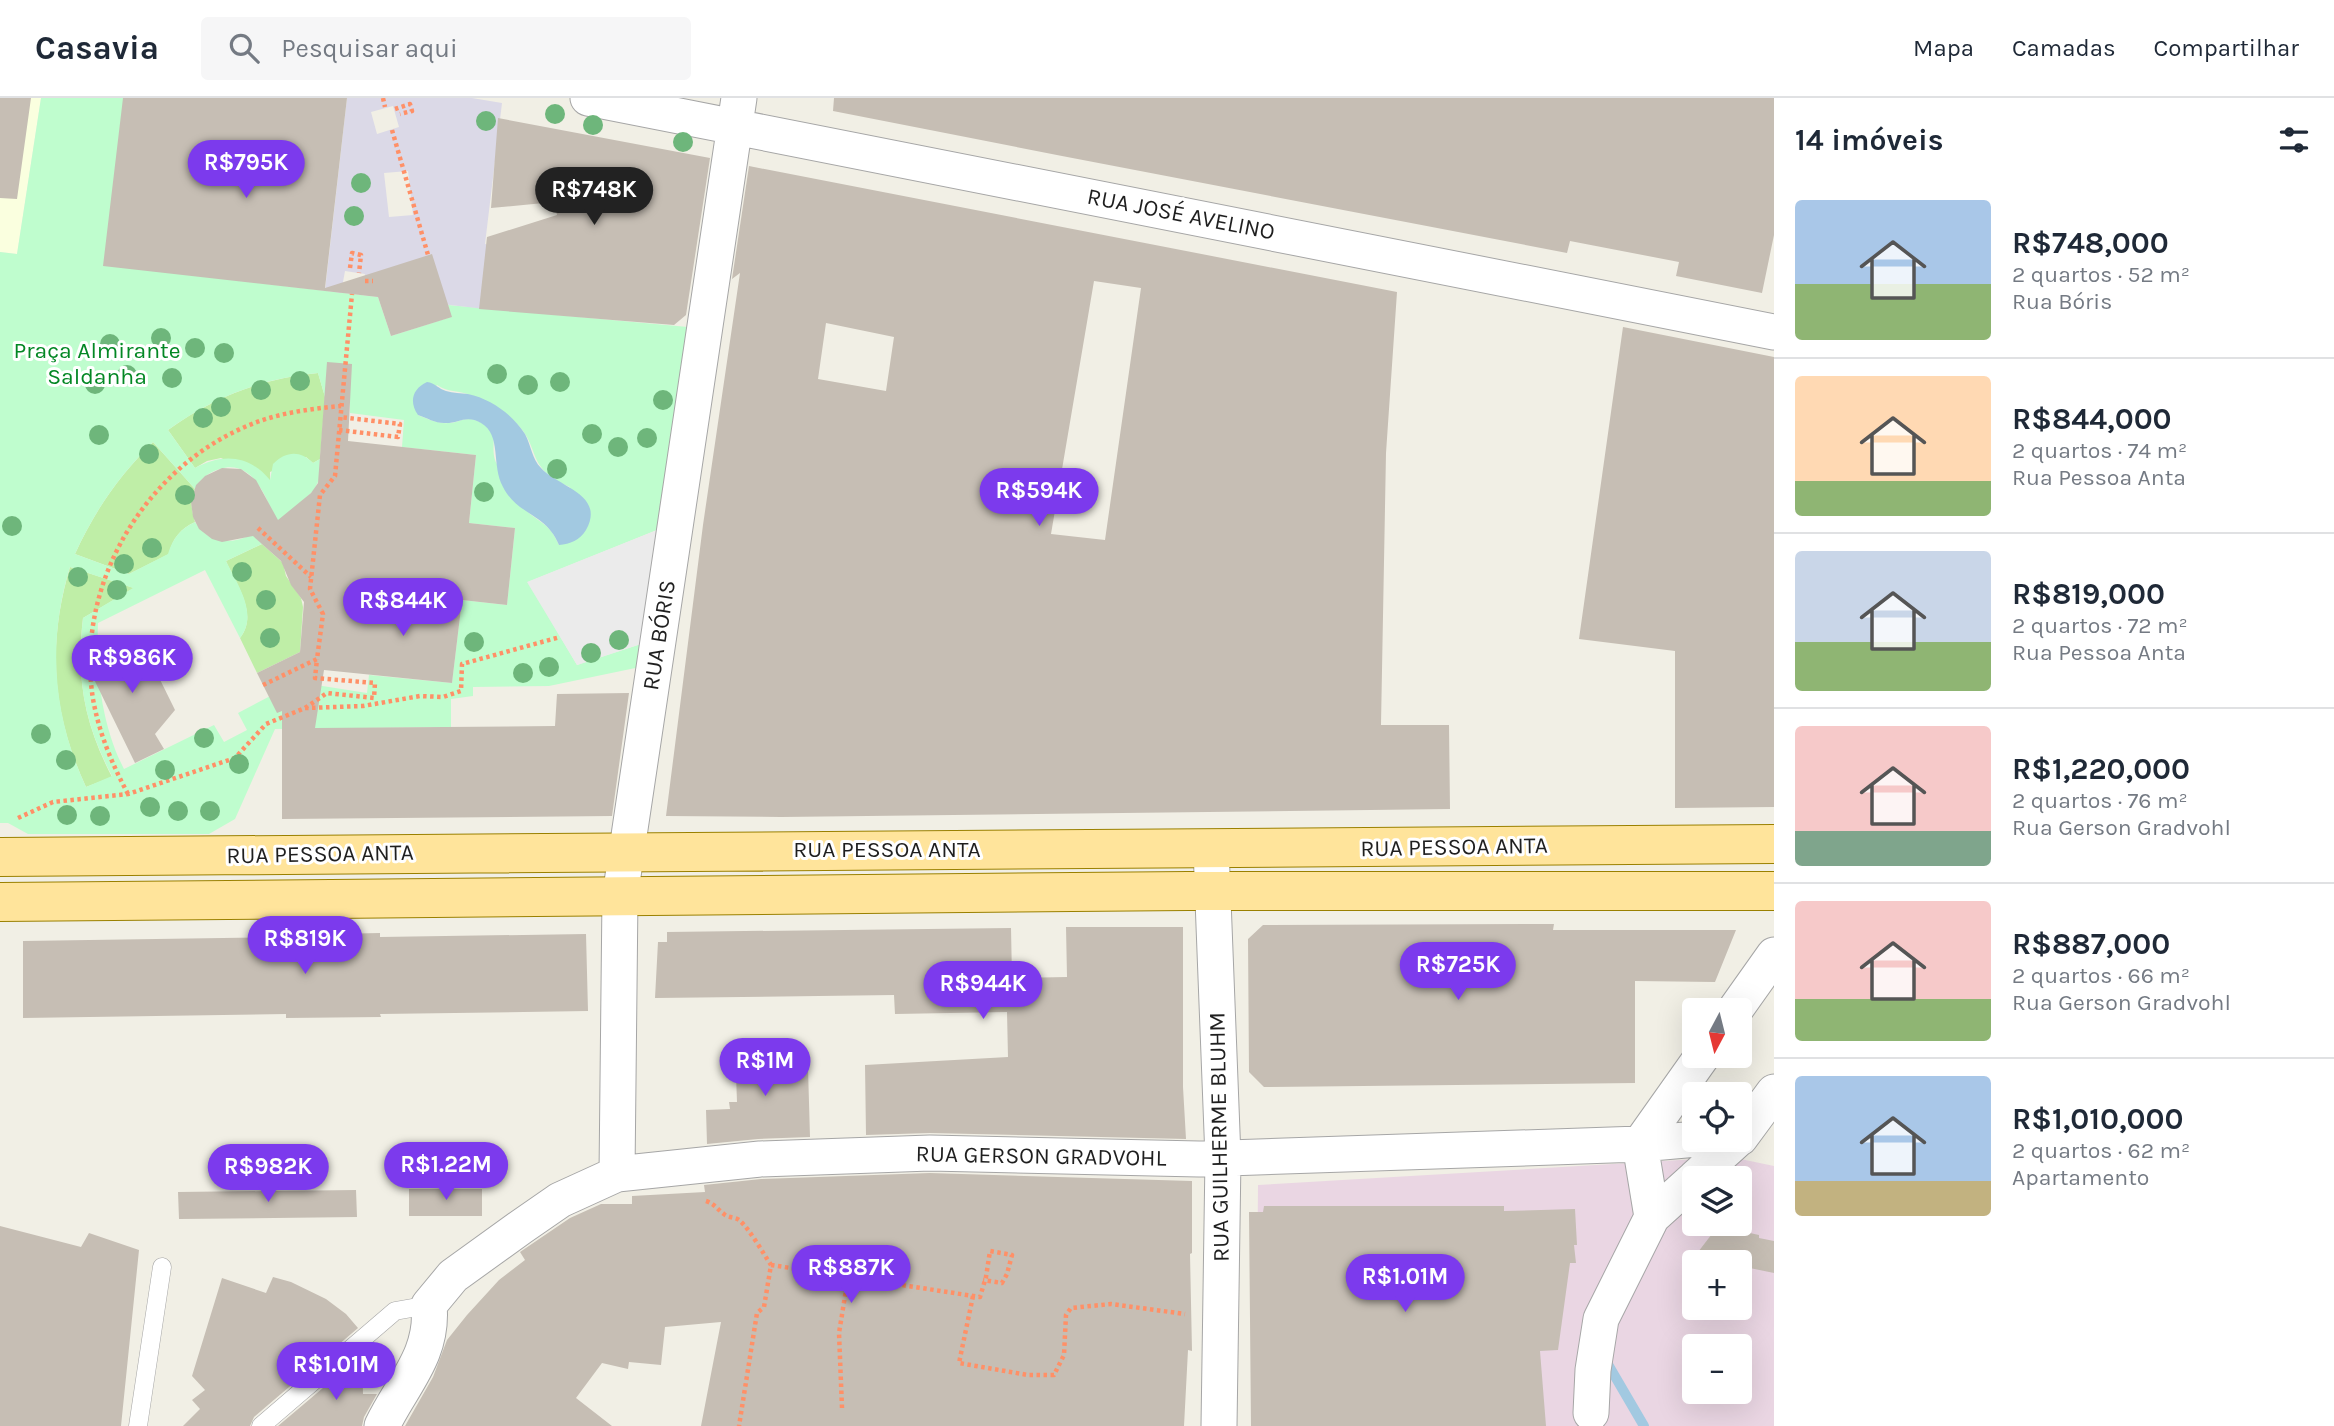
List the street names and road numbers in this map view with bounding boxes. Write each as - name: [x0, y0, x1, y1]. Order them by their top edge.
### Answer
- street label: RUA JOSÉ AVELINO: [1085, 183, 1277, 245]
- street label: RUA BÓRIS: [637, 578, 681, 692]
- street label: RUA PESSOA ANTA: [1360, 832, 1548, 862]
- street label: RUA PESSOA ANTA: [793, 836, 981, 863]
- street label: RUA PESSOA ANTA: [226, 839, 414, 869]
- street label: RUA GUILHERME BLUHM: [1203, 1012, 1235, 1262]
- street label: RUA GERSON GRADVOHL: [915, 1140, 1167, 1172]

